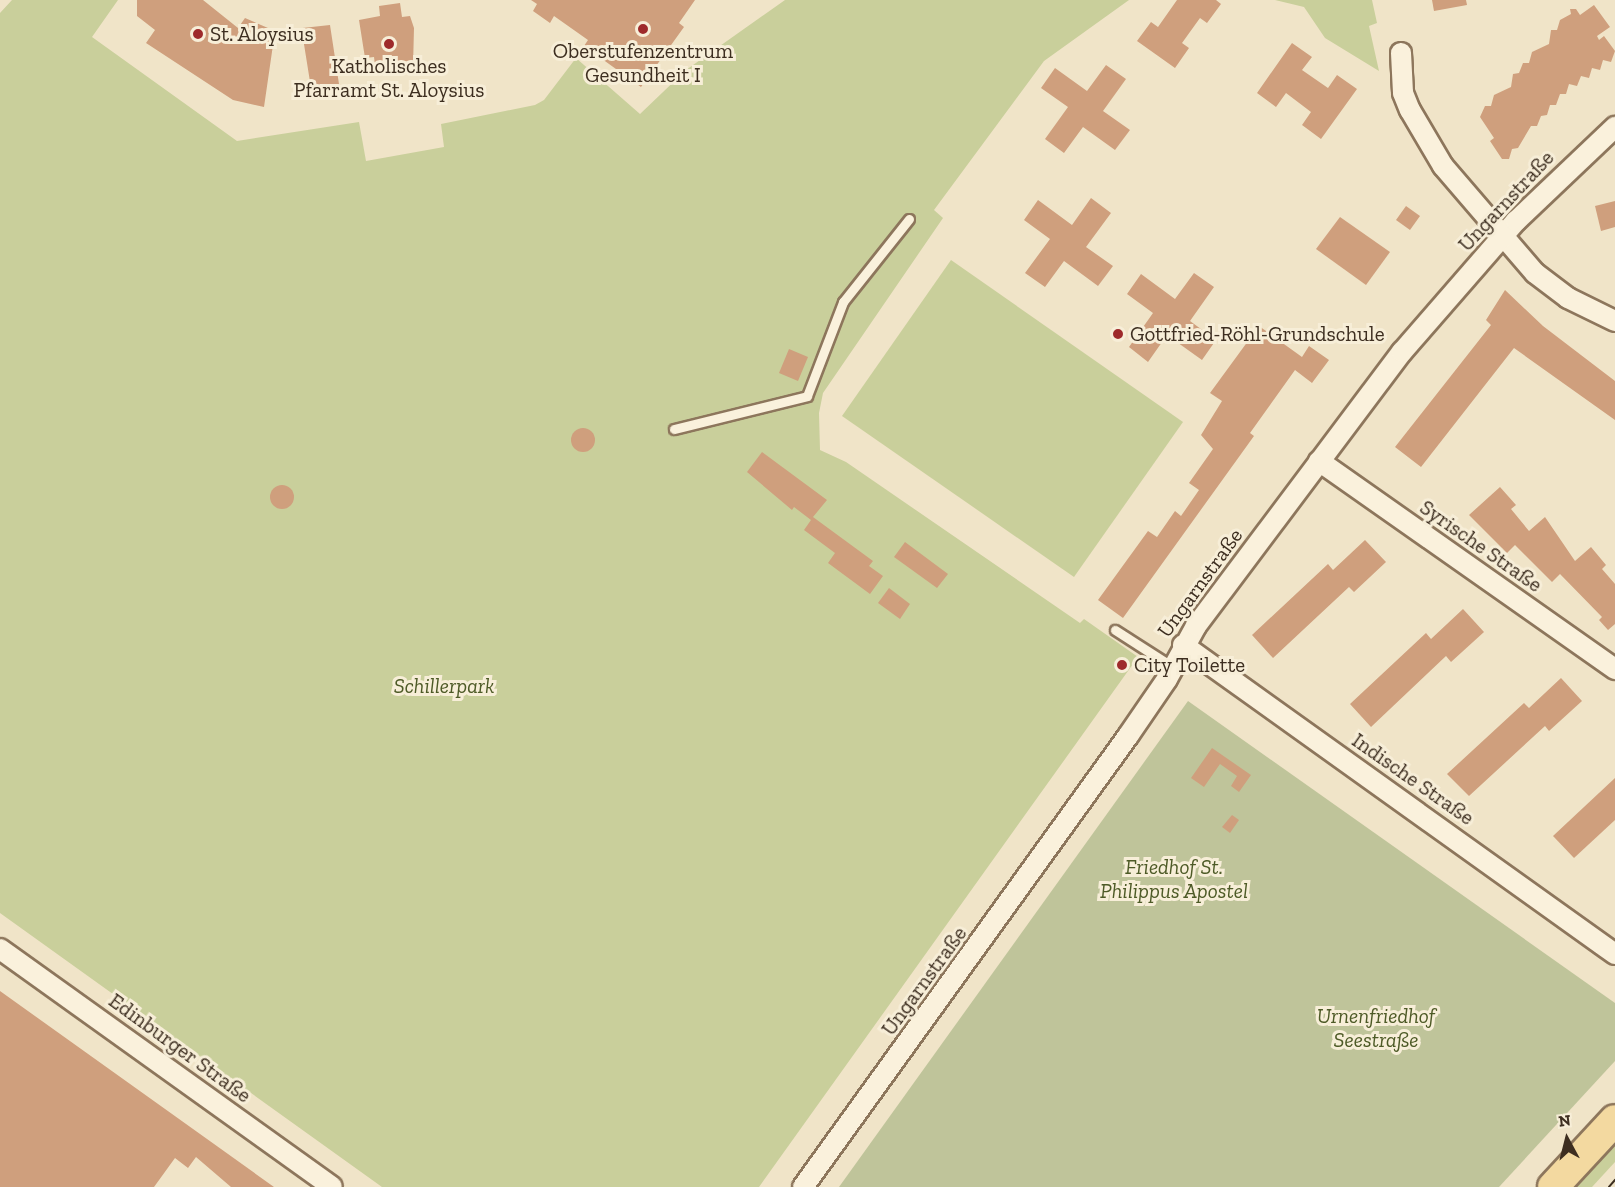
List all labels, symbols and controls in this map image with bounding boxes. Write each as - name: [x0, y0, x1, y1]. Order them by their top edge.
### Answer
- place label: St. Aloysius: [210, 21, 314, 47]
- marker: Oberstufenzentrum Gesundheit I: [636, 22, 650, 36]
- marker: St. Aloysius: [191, 27, 205, 41]
- marker: Katholisches Pfarramt St. Aloysius: [382, 37, 396, 51]
- place label: Oberstufenzentrum Gesundheit I: [553, 38, 733, 88]
- place label: Katholisches Pfarramt St. Aloysius: [293, 53, 485, 103]
- street label: Ungarnstraße: [1453, 145, 1559, 257]
- place label: Gottfried-Röhl-Grundschule: [1130, 321, 1385, 347]
- marker: Gottfried-Röhl-Grundschule: [1111, 327, 1125, 341]
- street label: Syrische Straße: [1415, 495, 1547, 597]
- street label: Ungarnstraße: [1152, 524, 1248, 642]
- place label: City Toilette: [1134, 652, 1246, 678]
- marker: City Toilette: [1115, 658, 1129, 672]
- park label: Schillerpark: [394, 673, 494, 699]
- street label: Indische Straße: [1347, 728, 1479, 830]
- park label: Friedhof St. Philippus Apostel: [1100, 854, 1248, 904]
- street label: Ungarnstraße: [876, 922, 972, 1040]
- street label: Edinburger Straße: [104, 988, 256, 1108]
- park label: Urnenfriedhof Seestraße: [1317, 1003, 1435, 1053]
- north arrow: [1537, 1109, 1597, 1169]
- text: N: [1558, 1110, 1572, 1131]

